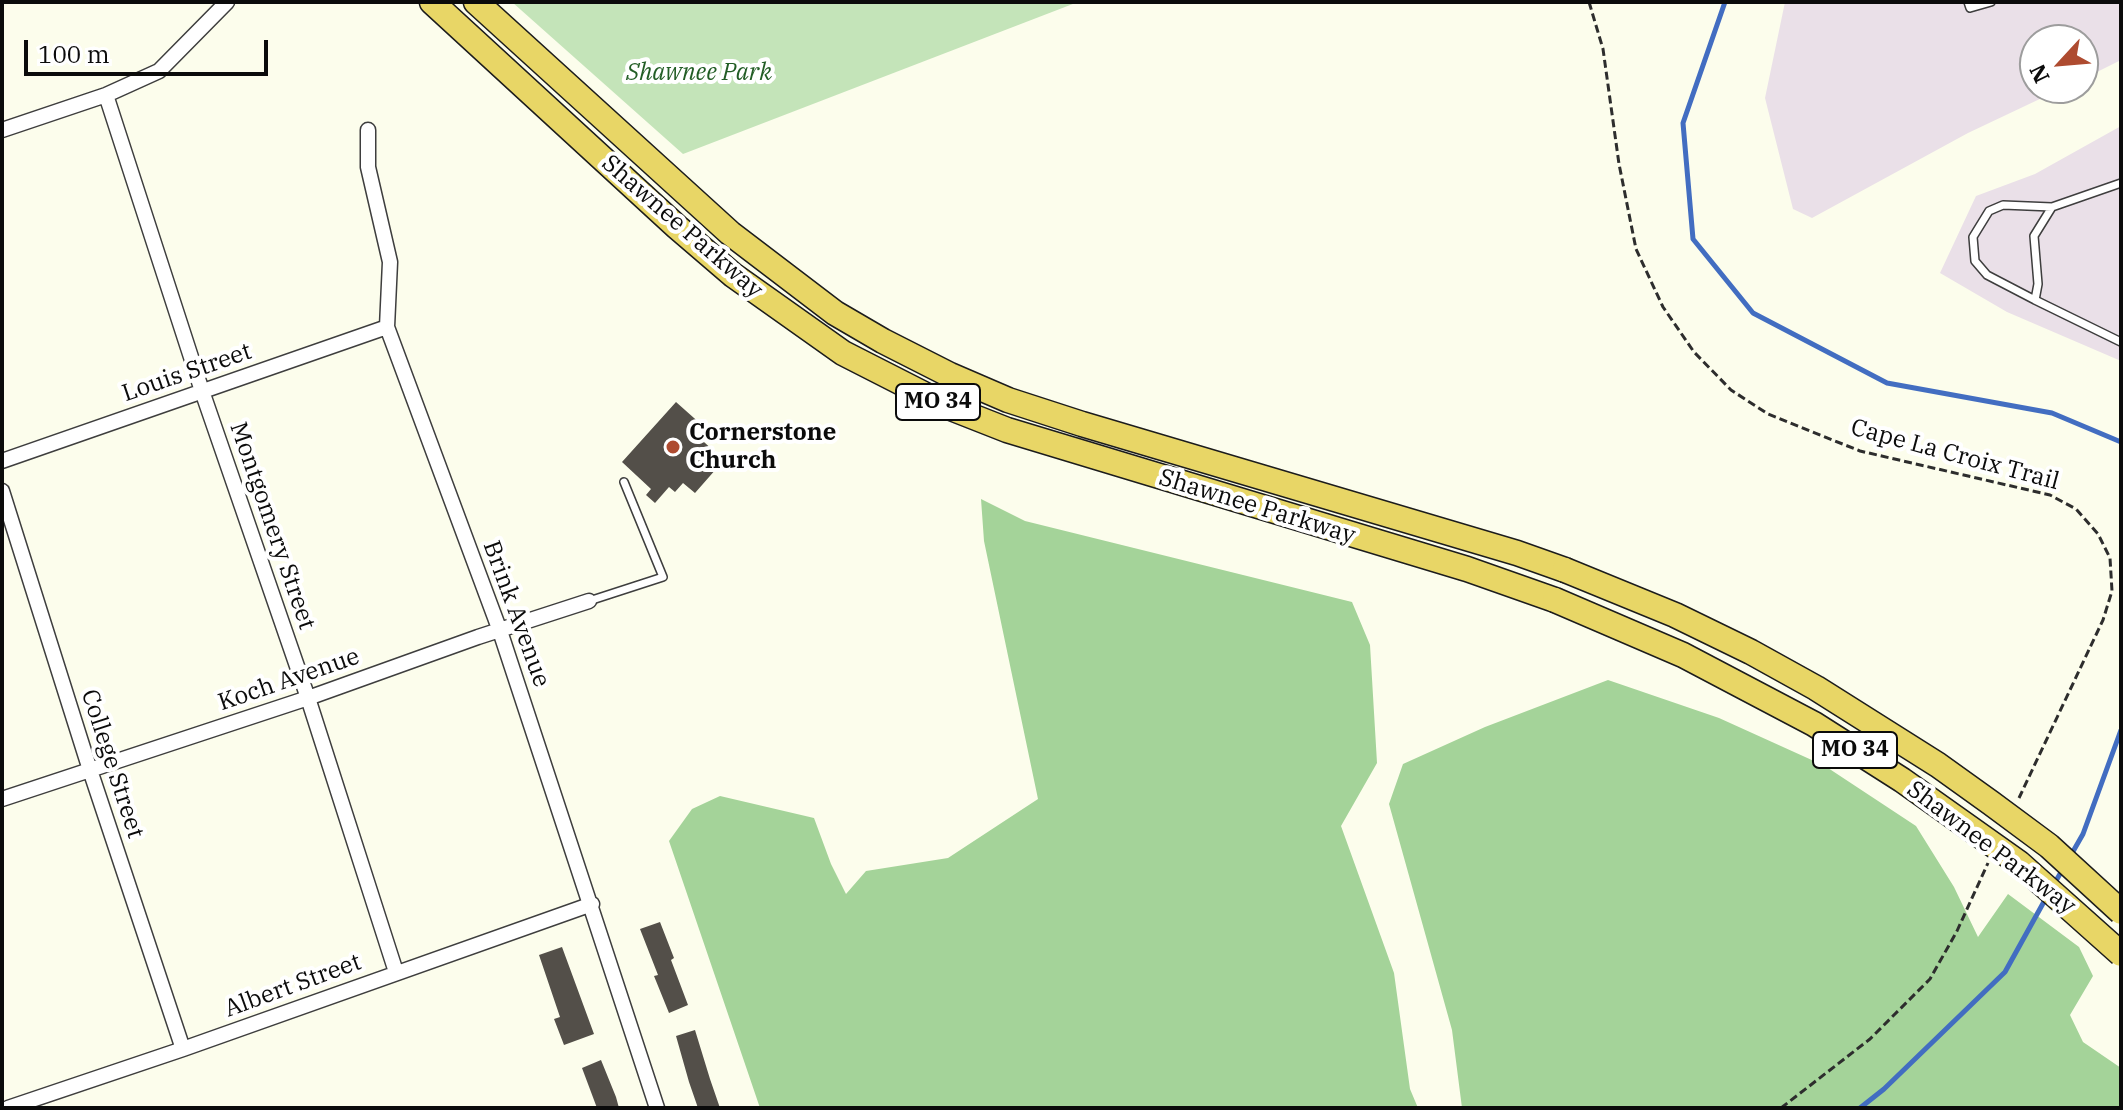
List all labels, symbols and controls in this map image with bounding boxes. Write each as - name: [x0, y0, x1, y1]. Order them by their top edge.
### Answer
- scale bar: [28, 24, 272, 74]
- north arrow: [2019, 24, 2099, 104]
- text: 100 m: [38, 38, 110, 70]
- park label: Shawnee Park: [626, 59, 772, 87]
- text: N: [2022, 60, 2056, 88]
- street label: Shawnee Parkway: [596, 149, 768, 305]
- street label: Louis Street: [119, 337, 255, 409]
- road number: MO 34: [896, 384, 980, 420]
- street label: Cape La Croix Trail: [1848, 413, 2062, 497]
- street label: Montgomery Street: [223, 419, 321, 633]
- place label: Cornerstone Church: [689, 419, 836, 475]
- marker: Cornerstone Church: [664, 438, 682, 456]
- street label: Shawnee Parkway: [1155, 463, 1359, 551]
- street label: Brink Avenue: [476, 537, 556, 691]
- street label: Koch Avenue: [215, 642, 363, 718]
- street label: College Street: [74, 686, 150, 842]
- road number: MO 34: [1813, 732, 1897, 768]
- street label: Shawnee Parkway: [1901, 775, 2081, 921]
- street label: Albert Street: [221, 948, 365, 1024]

